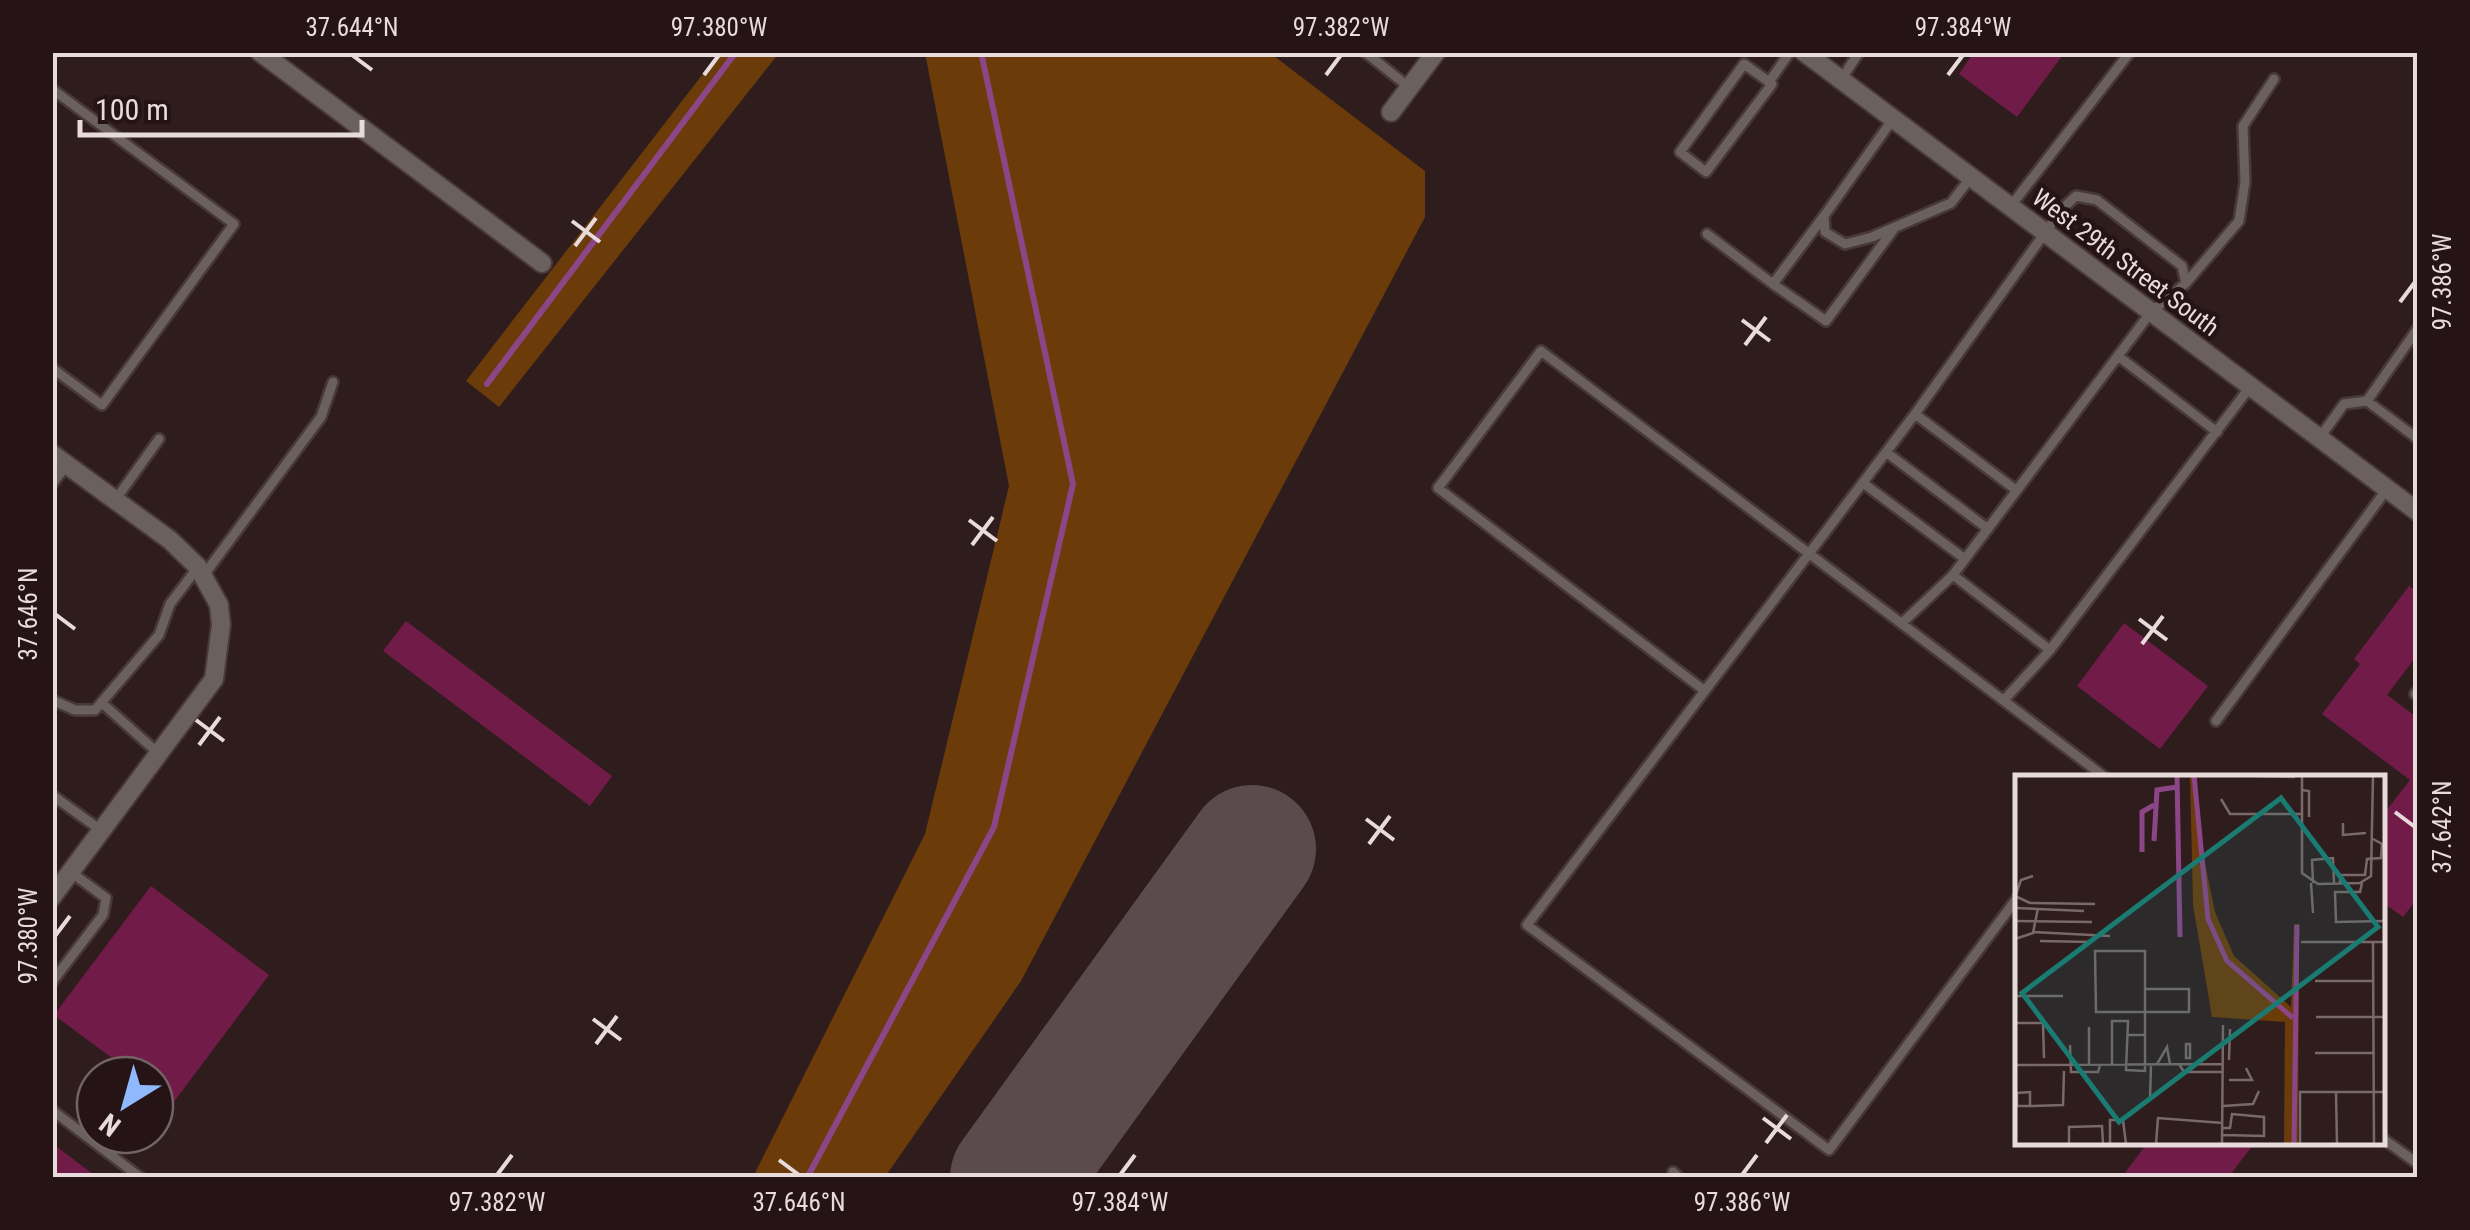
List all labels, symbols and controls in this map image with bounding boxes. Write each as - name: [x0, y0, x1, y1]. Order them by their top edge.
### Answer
- text: 37.644°N: [305, 13, 399, 42]
- text: 97.380°W: [671, 13, 767, 42]
- text: 97.382°W: [1293, 13, 1389, 42]
- text: 97.384°W: [1915, 13, 2011, 42]
- scale bar: [80, 75, 362, 137]
- text: 100 m: [95, 92, 169, 127]
- street label: West 29th Street South: [2027, 183, 2225, 342]
- text: 97.386°W: [2428, 234, 2457, 330]
- text: 37.646°N: [14, 567, 43, 661]
- inset map: [2015, 775, 2385, 1145]
- text: 37.642°N: [2428, 780, 2457, 874]
- text: 97.380°W: [14, 888, 43, 984]
- north arrow: [75, 1055, 175, 1155]
- text: N: [93, 1106, 127, 1143]
- text: 97.382°W: [449, 1188, 545, 1217]
- text: 37.646°N: [752, 1188, 846, 1217]
- text: 97.384°W: [1072, 1188, 1168, 1217]
- text: 97.386°W: [1694, 1188, 1790, 1217]

